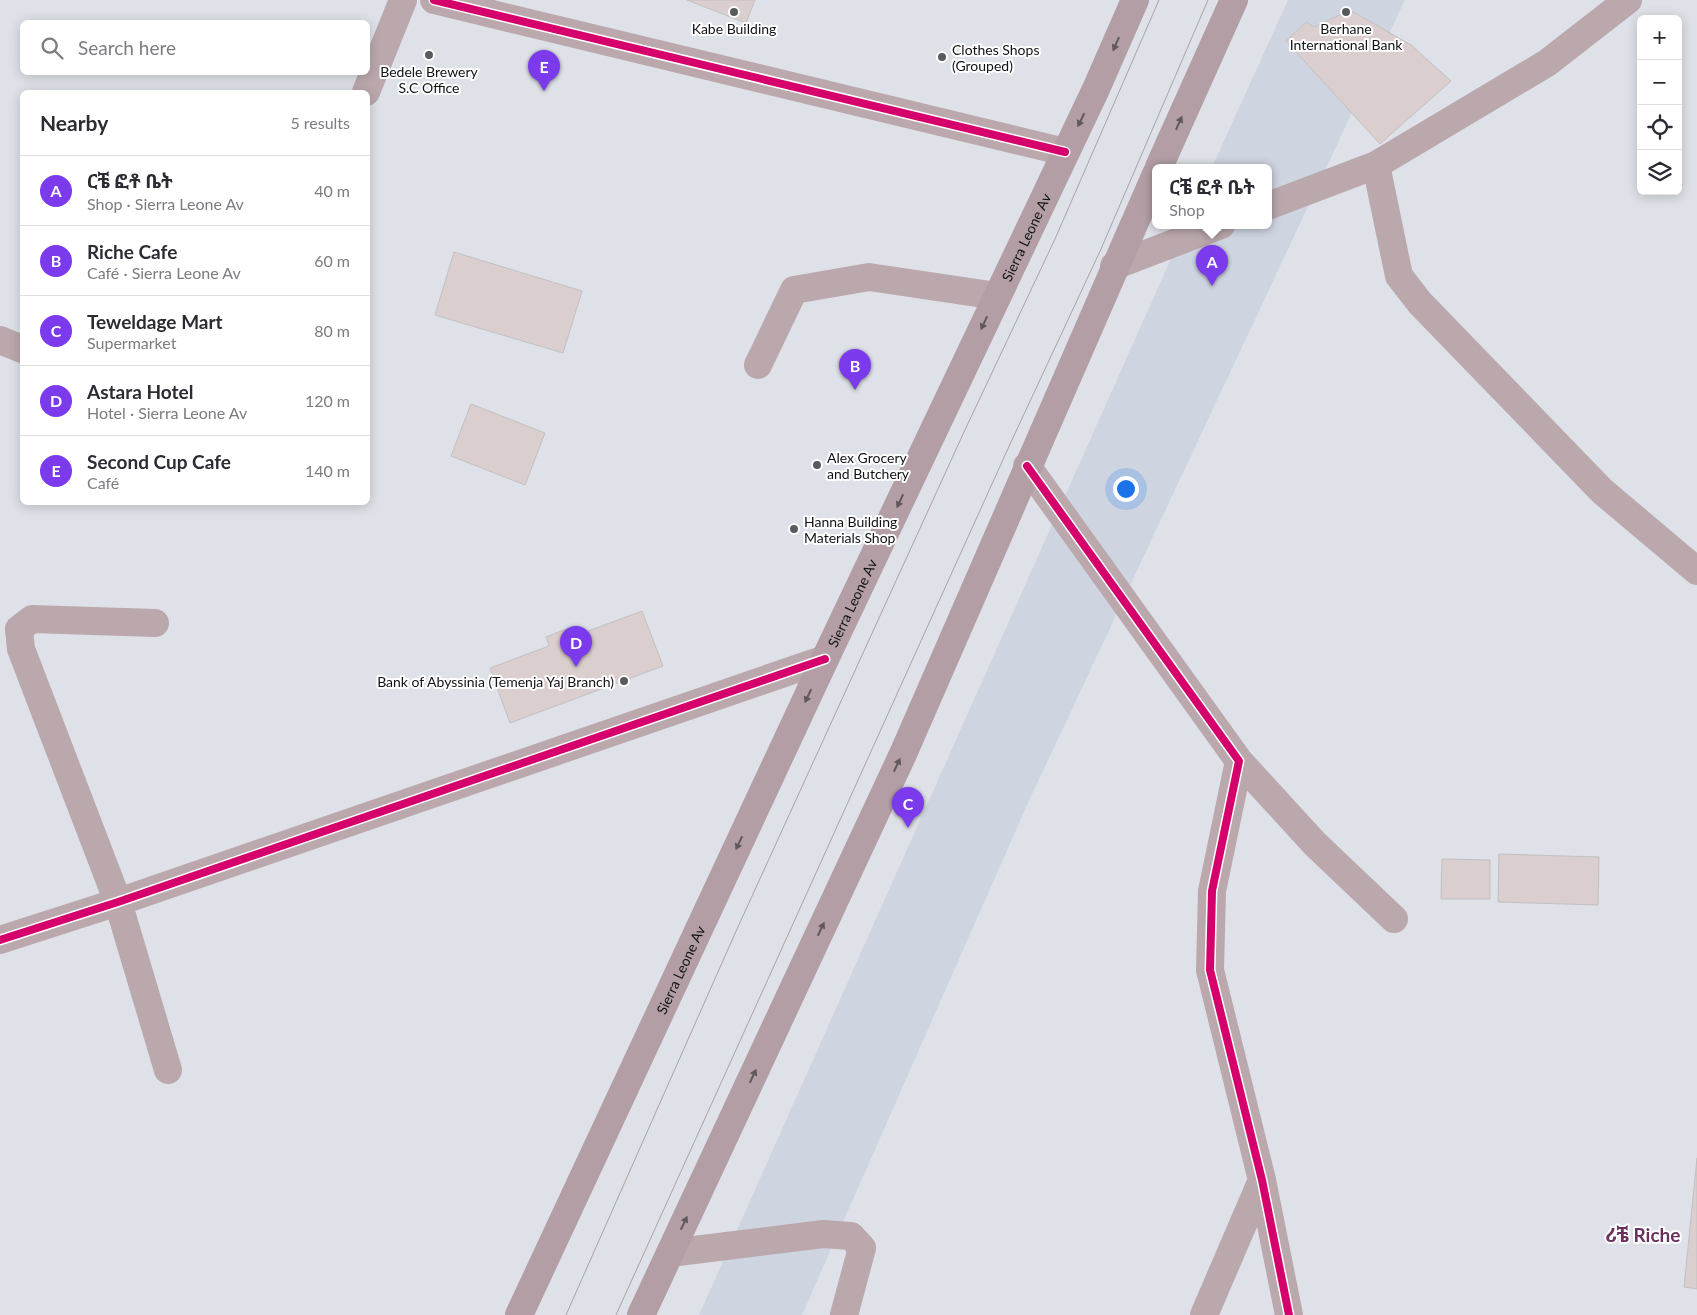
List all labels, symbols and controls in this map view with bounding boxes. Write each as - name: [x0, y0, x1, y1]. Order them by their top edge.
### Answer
- marker: Kabe Building: [728, 6, 740, 18]
- marker: Berhane International Bank: [1340, 6, 1352, 18]
- map controls: [1637, 15, 1682, 195]
- button: +: [1637, 15, 1682, 60]
- search box: [20, 20, 370, 75]
- place label: Kabe Building: [692, 20, 776, 37]
- place label: Berhane International Bank: [1290, 20, 1403, 53]
- icon: search: [38, 34, 66, 62]
- text: Search here: [78, 36, 176, 59]
- one-way arrow: [1111, 37, 1119, 51]
- place label: Clothes Shops (Grouped): [952, 41, 1039, 74]
- marker: Bedele Brewery S.C Office: [423, 49, 435, 61]
- pin: E: [528, 50, 560, 91]
- marker: Clothes Shops (Grouped): [936, 51, 948, 63]
- button: −: [1637, 60, 1682, 105]
- place label: Bedele Brewery S.C Office: [380, 63, 479, 96]
- button: locate: [1637, 105, 1682, 150]
- text: Nearby: [40, 110, 108, 135]
- text: 5 results: [290, 113, 350, 132]
- one-way arrow: [1077, 113, 1085, 127]
- one-way arrow: [1175, 116, 1183, 130]
- button: layers: [1637, 150, 1682, 195]
- popup: [1152, 164, 1272, 229]
- text: ርቼ ፎቶ ቤት: [87, 169, 173, 192]
- text: ርቼ ፎቶ ቤት: [1169, 175, 1255, 198]
- text: A: [50, 181, 62, 200]
- text: 40 m: [314, 181, 350, 200]
- street label: Sierra Leone Av: [997, 190, 1054, 284]
- text: Shop · Sierra Leone Av: [87, 194, 244, 213]
- text: Shop: [1169, 200, 1205, 219]
- text: Riche Cafe: [87, 240, 177, 263]
- pin: A: [1196, 245, 1228, 286]
- text: B: [51, 251, 61, 270]
- text: 60 m: [314, 251, 350, 270]
- text: Café · Sierra Leone Av: [87, 263, 241, 282]
- text: Teweldage Mart: [87, 310, 223, 333]
- one-way arrow: [980, 316, 988, 330]
- text: C: [51, 321, 61, 340]
- text: 80 m: [314, 321, 350, 340]
- text: Supermarket: [87, 333, 176, 352]
- pin: B: [839, 349, 871, 390]
- text: Astara Hotel: [87, 380, 193, 403]
- text: D: [50, 391, 62, 410]
- text: 120 m: [305, 391, 350, 410]
- text: Hotel · Sierra Leone Av: [87, 403, 247, 422]
- place label: Alex Grocery and Butchery: [827, 449, 910, 482]
- text: Second Cup Cafe: [87, 450, 231, 473]
- marker: Alex Grocery and Butchery: [811, 459, 823, 471]
- text: E: [51, 461, 61, 480]
- text: 140 m: [305, 461, 350, 480]
- text: Café: [87, 473, 119, 492]
- your location: [1113, 476, 1139, 502]
- one-way arrow: [896, 494, 904, 508]
- place label: Hanna Building Materials Shop: [804, 513, 897, 546]
- marker: Hanna Building Materials Shop: [788, 523, 800, 535]
- street label: Sierra Leone Av: [823, 555, 880, 650]
- pin: D: [560, 626, 592, 667]
- place label: Bank of Abyssinia (Temenja Yaj Branch): [377, 673, 614, 690]
- marker: Bank of Abyssinia (Temenja Yaj Branch): [618, 675, 630, 687]
- one-way arrow: [804, 688, 812, 703]
- one-way arrow: [893, 758, 901, 772]
- pin: C: [892, 787, 924, 828]
- one-way arrow: [735, 836, 743, 850]
- one-way arrow: [817, 921, 825, 936]
- street label: Sierra Leone Av: [652, 922, 708, 1017]
- one-way arrow: [749, 1069, 757, 1083]
- one-way arrow: [680, 1216, 688, 1230]
- district label: ሪቼ Riche: [1606, 1223, 1680, 1246]

